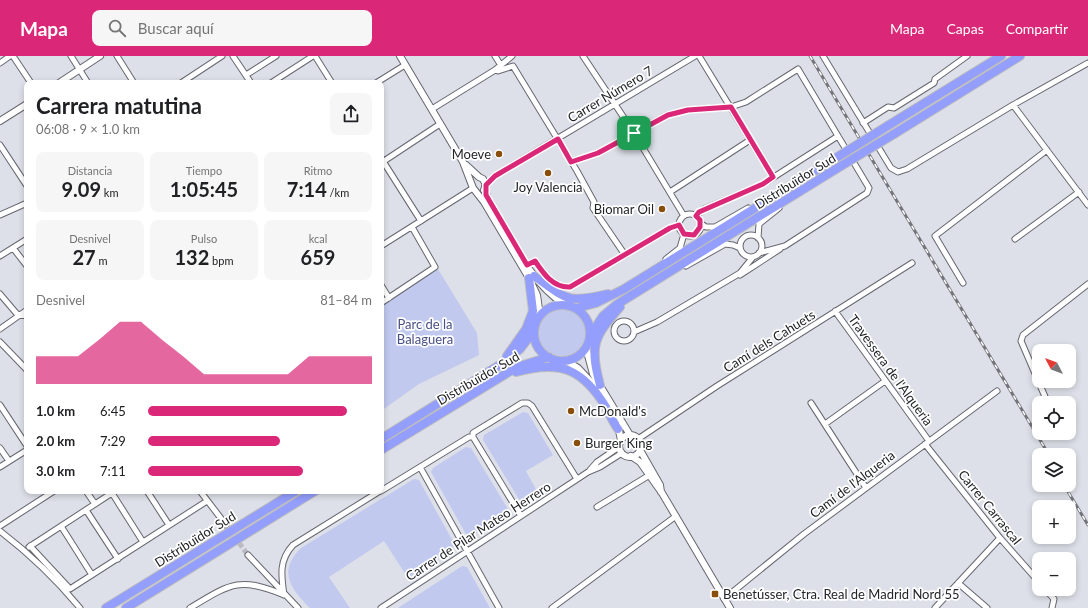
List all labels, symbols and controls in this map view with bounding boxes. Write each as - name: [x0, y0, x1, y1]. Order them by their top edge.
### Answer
- search box: [92, 10, 372, 46]
- text: Mapa: [20, 17, 68, 40]
- icon: search: [106, 17, 128, 39]
- text: Buscar aquí: [138, 19, 214, 37]
- text: Mapa: [890, 20, 925, 37]
- text: Capas: [947, 20, 984, 37]
- text: Compartir: [1006, 20, 1068, 37]
- street label: Carrer Número 7: [565, 62, 656, 126]
- text: Carrera matutina: [36, 92, 202, 119]
- button: share: [330, 93, 372, 135]
- pin: [617, 116, 651, 150]
- text: 06:08 · 9 × 1.0 km: [36, 121, 140, 137]
- icon: arrive: [623, 122, 645, 144]
- place label: Moeve: [452, 146, 491, 162]
- marker: Moeve: [494, 149, 504, 159]
- street label: Distribuïdor Sud: [752, 150, 838, 212]
- text: Distancia: [68, 164, 112, 177]
- text: Tiempo: [186, 164, 222, 177]
- text: Ritmo: [304, 164, 332, 177]
- marker: Joy Valencia: [543, 168, 553, 178]
- text: 9.09: [61, 177, 101, 201]
- text: 1:05:45: [170, 177, 238, 201]
- text: 7:14: [287, 177, 327, 201]
- place label: Joy Valencia: [514, 179, 582, 195]
- text: km: [101, 186, 119, 199]
- text: /km: [327, 186, 349, 199]
- place label: Biomar Oil: [594, 201, 654, 217]
- marker: Biomar Oil: [657, 204, 667, 214]
- text: Desnivel: [69, 232, 111, 245]
- text: Pulso: [191, 232, 217, 245]
- text: kcal: [309, 232, 327, 245]
- text: 27: [72, 245, 96, 269]
- text: 132: [174, 245, 209, 269]
- text: 659: [301, 245, 335, 269]
- text: m: [96, 254, 108, 267]
- text: bpm: [209, 254, 234, 267]
- text: Desnivel: [36, 292, 85, 308]
- text: 81–84 m: [320, 292, 372, 308]
- street label: Camí dels Cahuets: [720, 306, 818, 376]
- street label: Travessera de l'Alqueria: [845, 311, 937, 429]
- park label: Parc de la Balaguera: [397, 316, 453, 347]
- north arrow: [1032, 344, 1076, 388]
- map controls: [1032, 344, 1076, 596]
- street label: Distribuïdor Sud: [434, 348, 522, 408]
- button: locate: [1032, 396, 1076, 440]
- text: 1.0 km: [36, 403, 75, 419]
- text: 6:45: [100, 403, 126, 419]
- place label: McDonald's: [579, 403, 647, 419]
- marker: McDonald's: [566, 406, 576, 416]
- text: 2.0 km: [36, 433, 75, 449]
- text: 7:29: [100, 433, 126, 449]
- place label: Burger King: [585, 435, 652, 451]
- marker: Burger King: [572, 438, 582, 448]
- street label: Camí de l'Alqueria: [806, 447, 898, 521]
- button: layers: [1032, 448, 1076, 492]
- text: 3.0 km: [36, 463, 75, 479]
- text: 7:11: [100, 463, 126, 479]
- street label: Carrer Carrascal: [955, 466, 1025, 548]
- street label: Carrer de Pilar Mateo Herrero: [403, 478, 553, 584]
- button: +: [1032, 500, 1076, 544]
- street label: Distribuïdor Sud: [152, 508, 238, 570]
- button: −: [1032, 552, 1076, 596]
- place label: Benetússer, Ctra. Real de Madrid Nord 55: [723, 586, 960, 602]
- marker: Benetússer, Ctra. Real de Madrid Nord 55: [710, 589, 720, 599]

